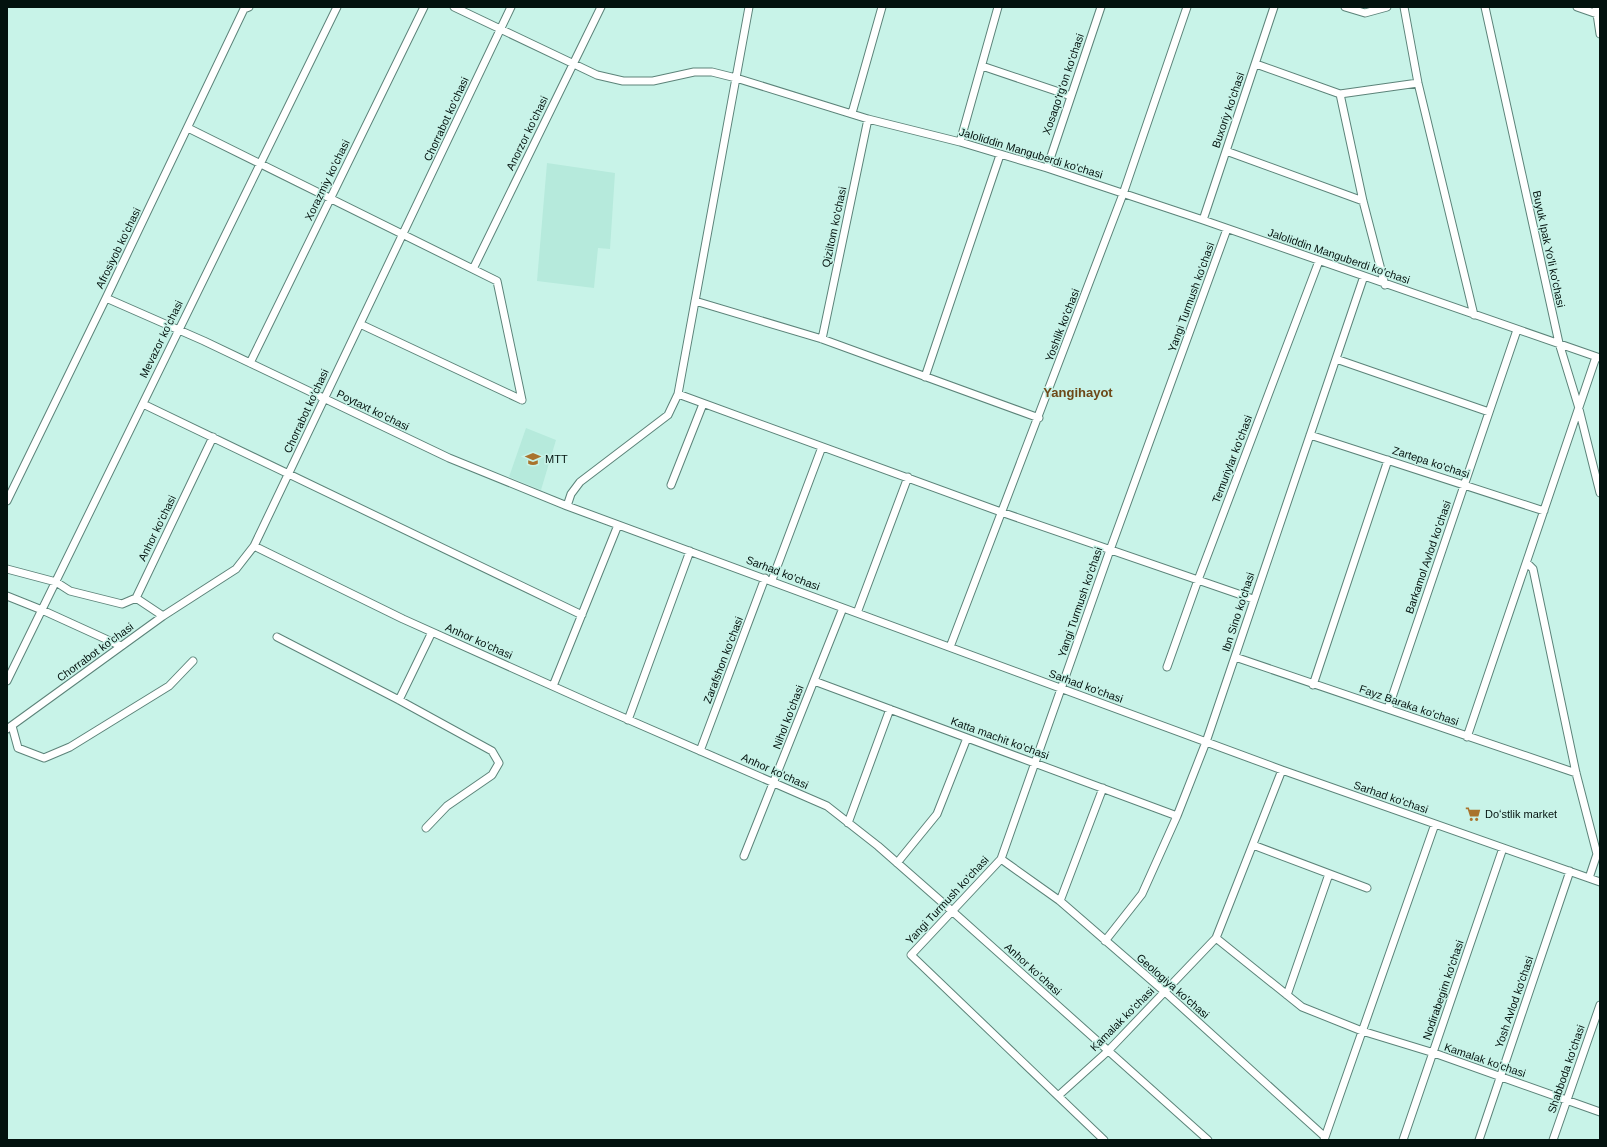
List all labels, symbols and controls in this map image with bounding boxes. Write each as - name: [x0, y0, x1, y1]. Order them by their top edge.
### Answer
- street label: Xosaqo'rg'on ko'chasi: [1040, 32, 1086, 136]
- street label: Buxoriy ko'chasi: [1209, 71, 1247, 149]
- street label: Chorrabot ko'chasi: [421, 75, 471, 163]
- street label: Anorzor ko'chasi: [504, 94, 550, 172]
- street label: Jaloliddin Manguberdi ko'chasi: [958, 125, 1104, 181]
- street label: Xorazmiy ko'chasi: [302, 138, 352, 222]
- street label: Qiziltom ko'chasi: [820, 186, 848, 268]
- street label: Buyuk Ipak Yo'li ko'chasi: [1531, 189, 1567, 309]
- street label: Afrosiyob ko'chasi: [93, 206, 143, 290]
- street label: Jaloliddin Manguberdi ko'chasi: [1266, 226, 1412, 286]
- street label: Yangi Turmush ko'chasi: [1166, 241, 1216, 353]
- street label: Yoshlik ko'chasi: [1043, 287, 1081, 363]
- street label: Mevazor ko'chasi: [137, 298, 185, 380]
- street label: Chorrabot ko'chasi: [281, 367, 331, 455]
- district label: Yangihayot: [1043, 385, 1113, 400]
- street label: Poytaxt ko'chasi: [335, 387, 411, 433]
- street label: Temuriylar ko'chasi: [1210, 413, 1254, 505]
- street label: Zartepa ko'chasi: [1391, 444, 1471, 480]
- school or university icon: MTT: [524, 450, 542, 468]
- place label: MTT: [545, 453, 568, 465]
- street label: Anhor ko'chasi: [136, 493, 178, 563]
- street label: Barkamol Avlod ko'chasi: [1403, 499, 1453, 615]
- street label: Yangi Turmush ko'chasi: [1056, 545, 1104, 659]
- street label: Sarhad ko'chasi: [744, 553, 822, 593]
- street label: Ibn Sino ko'chasi: [1219, 571, 1257, 653]
- street label: Zarafshon ko'chasi: [701, 615, 745, 705]
- street label: Chorrabot ko'chasi: [55, 620, 135, 684]
- street label: Anhor ko'chasi: [444, 621, 514, 661]
- street label: Sarhad ko'chasi: [1047, 667, 1125, 705]
- street label: Fayz Baraka ko'chasi: [1358, 682, 1460, 728]
- street label: Nihol ko'chasi: [770, 683, 806, 751]
- street label: Katta machit ko'chasi: [949, 715, 1051, 761]
- street label: Anhor ko'chasi: [740, 751, 810, 791]
- street label: Sarhad ko'chasi: [1352, 779, 1430, 815]
- supermarket icon: Doʻstlik market: [1464, 805, 1482, 823]
- place label: Doʻstlik market: [1485, 808, 1557, 820]
- street label: Yangi Turmush ko'chasi: [903, 854, 991, 946]
- street label: Nodirabegim ko'chasi: [1420, 938, 1466, 1042]
- street label: Anhor ko'chasi: [1002, 941, 1064, 997]
- street label: Geologiya ko'chasi: [1134, 951, 1212, 1021]
- street label: Yosh Avlod ko'chasi: [1493, 955, 1535, 1049]
- street label: Kamalak ko'chasi: [1088, 985, 1156, 1053]
- street label: Shabboda ko'chasi: [1545, 1023, 1587, 1115]
- street label: Kamalak ko'chasi: [1443, 1040, 1527, 1080]

